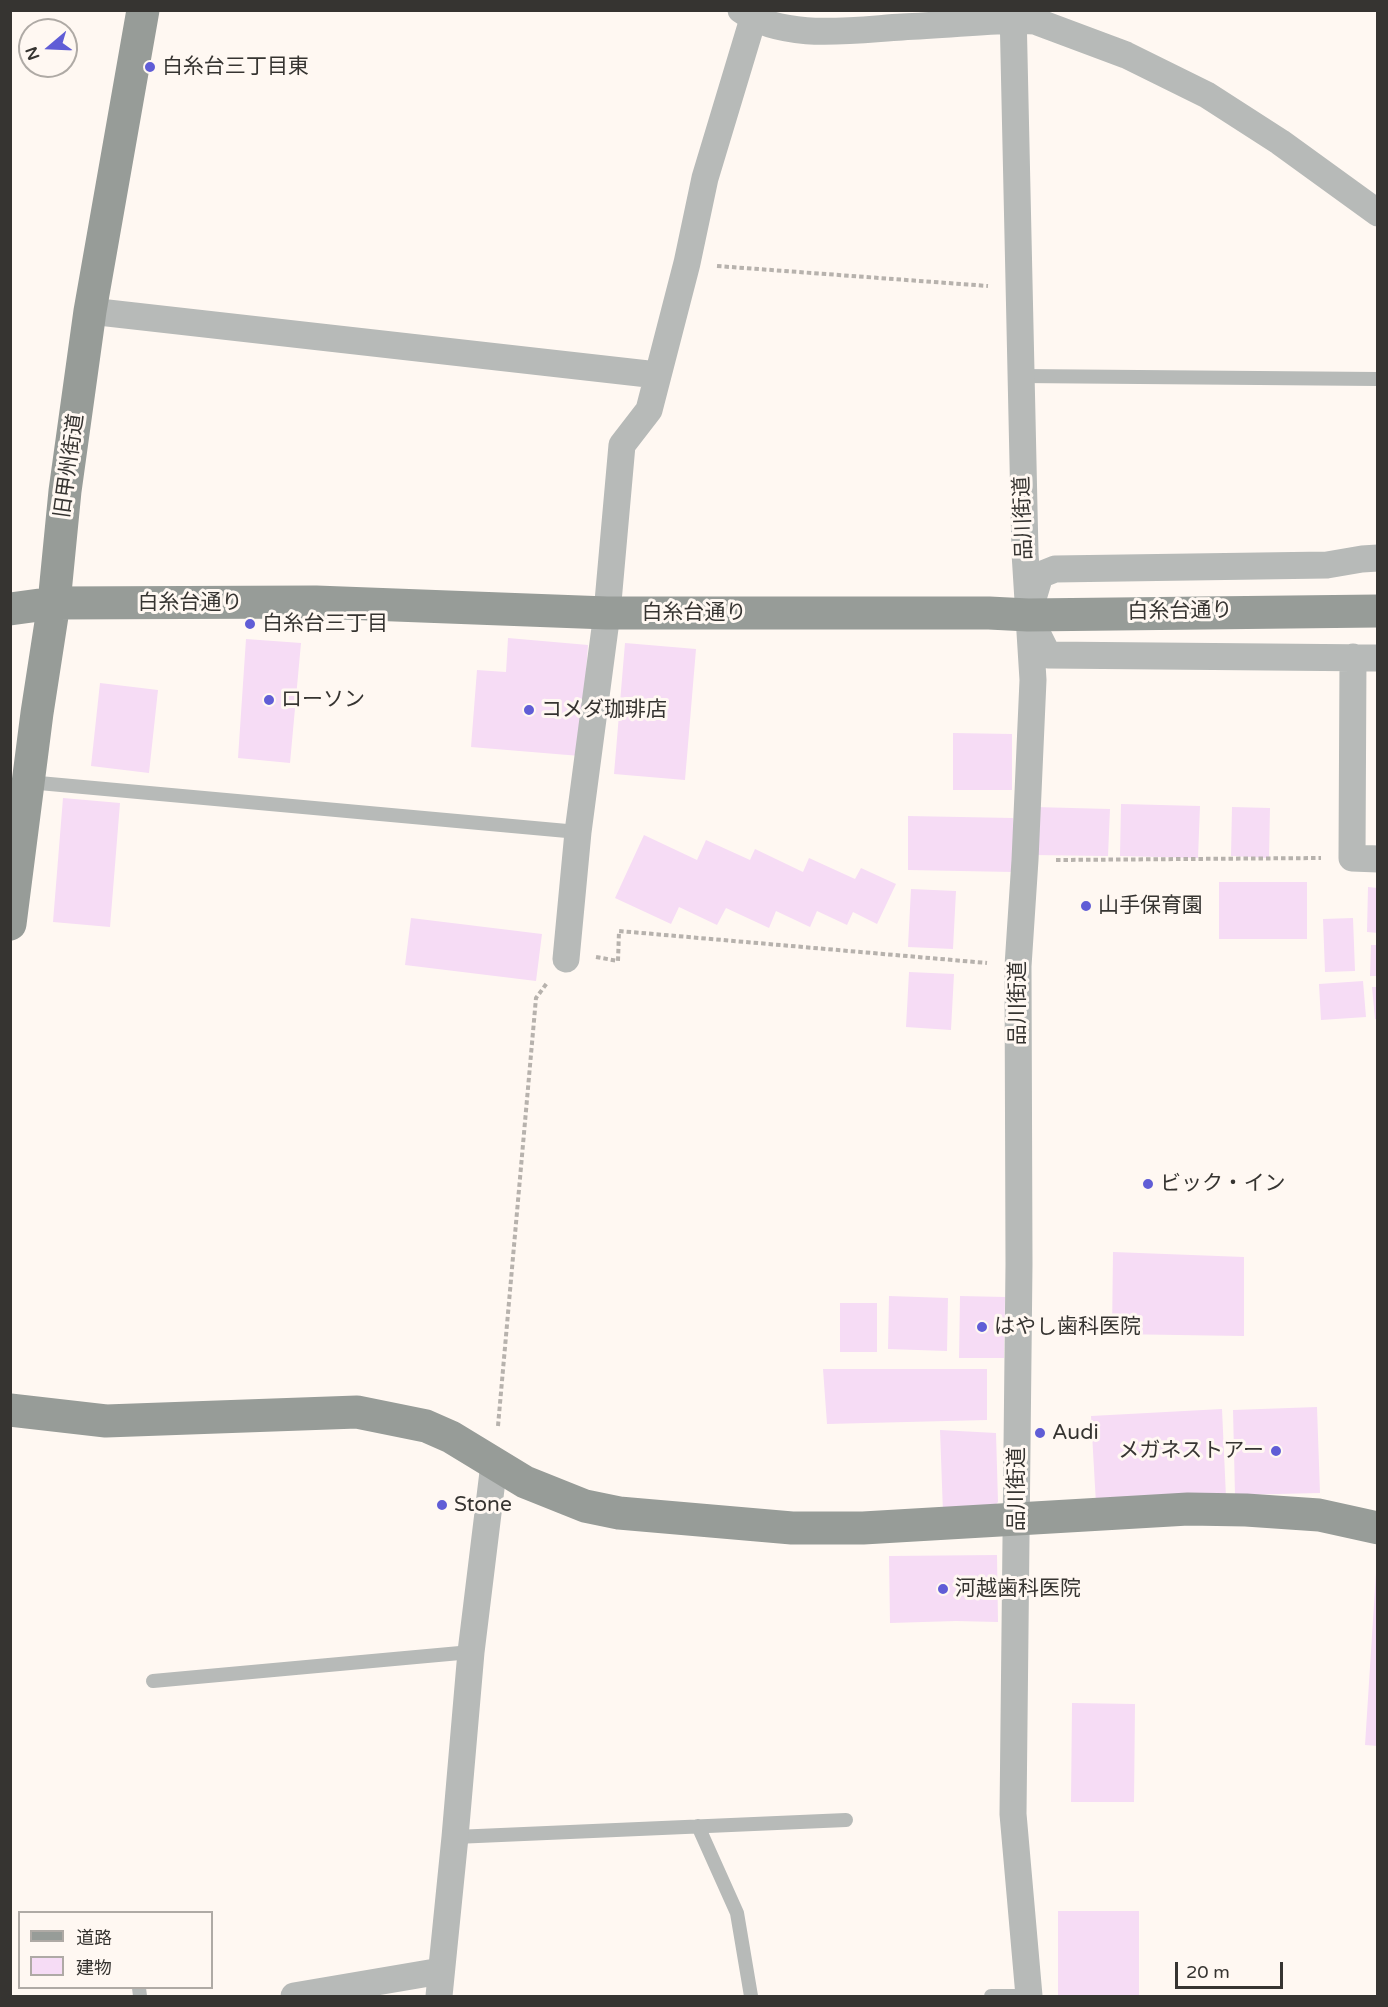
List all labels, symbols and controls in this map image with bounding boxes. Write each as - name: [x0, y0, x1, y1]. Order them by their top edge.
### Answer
- north arrow: [18, 18, 78, 78]
- text: N: [21, 44, 44, 63]
- place label: 白糸台三丁目東: [162, 54, 309, 80]
- marker: 白糸台三丁目東: [143, 60, 157, 74]
- street label: 旧甲州街道: [50, 412, 90, 520]
- street label: 品川街道: [1010, 476, 1038, 560]
- street label: 白糸台通り: [138, 590, 242, 616]
- street label: 白糸台通り: [1127, 598, 1233, 626]
- street label: 白糸台通り: [642, 600, 746, 626]
- place label: 白糸台三丁目: [262, 611, 388, 637]
- marker: 白糸台三丁目: [243, 617, 257, 631]
- place label: ローソン: [281, 687, 365, 713]
- marker: ローソン: [262, 693, 276, 707]
- place label: コメダ珈琲店: [541, 697, 667, 723]
- marker: コメダ珈琲店: [522, 703, 536, 717]
- place label: 山手保育園: [1098, 893, 1203, 919]
- marker: 山手保育園: [1079, 899, 1093, 913]
- street label: 品川街道: [1005, 961, 1031, 1045]
- place label: ビック・イン: [1160, 1171, 1286, 1197]
- marker: ビック・イン: [1141, 1177, 1155, 1191]
- place label: はやし歯科医院: [994, 1314, 1141, 1340]
- marker: はやし歯科医院: [975, 1320, 989, 1334]
- place label: Audi: [1052, 1420, 1099, 1446]
- marker: Audi: [1033, 1426, 1047, 1440]
- place label: メガネストアー: [1118, 1438, 1264, 1464]
- marker: メガネストアー: [1269, 1444, 1283, 1458]
- street label: 品川街道: [1004, 1447, 1030, 1531]
- place label: Stone: [454, 1492, 512, 1518]
- marker: Stone: [435, 1498, 449, 1512]
- place label: 河越歯科医院: [955, 1576, 1081, 1602]
- marker: 河越歯科医院: [936, 1582, 950, 1596]
- legend: [18, 1911, 213, 1989]
- text: 道路: [76, 1927, 112, 1949]
- scale bar: [1178, 1950, 1286, 1988]
- text: 建物: [76, 1957, 112, 1979]
- text: 20 m: [1186, 1961, 1230, 1983]

